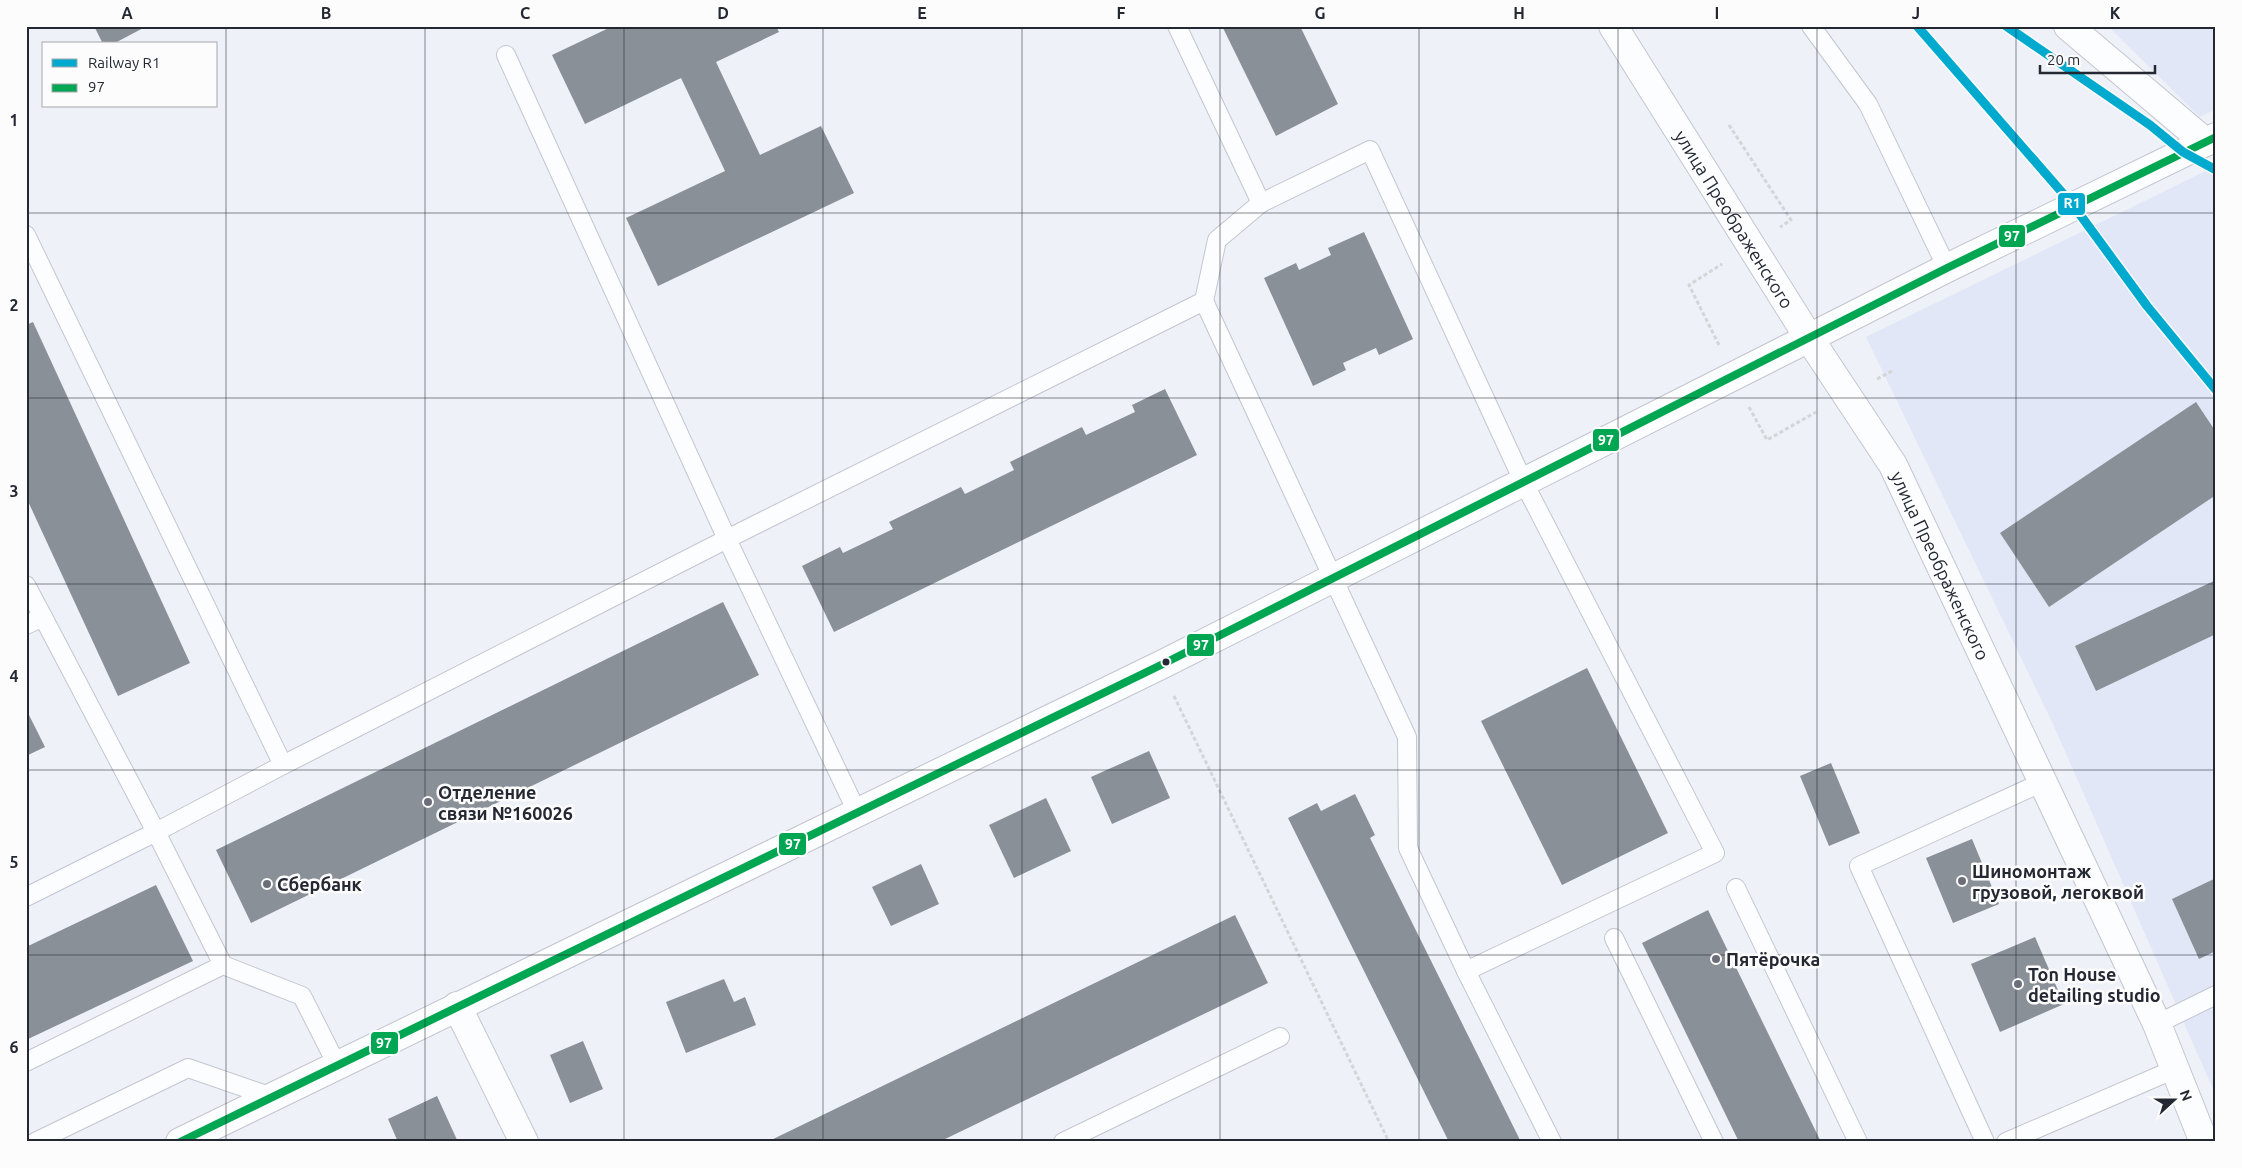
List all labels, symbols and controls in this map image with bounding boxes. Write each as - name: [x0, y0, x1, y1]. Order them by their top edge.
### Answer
- text: A: [121, 4, 133, 22]
- text: B: [321, 4, 331, 22]
- text: C: [520, 4, 530, 22]
- text: D: [717, 4, 729, 22]
- text: E: [917, 4, 927, 22]
- text: F: [1117, 4, 1126, 22]
- text: G: [1314, 4, 1326, 22]
- text: H: [1513, 4, 1525, 22]
- text: I: [1715, 4, 1719, 22]
- text: J: [1912, 4, 1920, 22]
- text: K: [2110, 4, 2121, 22]
- legend: [42, 42, 218, 108]
- scale bar: [2040, 42, 2154, 74]
- text: 20 m: [2047, 51, 2080, 68]
- text: Railway R1: [88, 54, 160, 71]
- text: 97: [88, 78, 105, 95]
- text: 1: [9, 111, 19, 129]
- street label: улица Преображенского: [1671, 126, 1798, 312]
- line badge: R1: [2057, 192, 2086, 216]
- text: R1: [2063, 195, 2081, 211]
- line badge: 97: [1998, 224, 2026, 248]
- text: 97: [2004, 228, 2020, 244]
- text: 2: [9, 296, 19, 314]
- line badge: 97: [1592, 428, 1620, 452]
- text: 97: [1598, 432, 1614, 448]
- street label: улица Преображенского: [1887, 468, 1994, 663]
- text: 3: [9, 482, 19, 500]
- line badge: 97: [1186, 633, 1215, 657]
- text: 97: [1193, 637, 1209, 653]
- unlabelled marker: [1161, 657, 1171, 667]
- text: 4: [9, 667, 19, 685]
- place label: Отделение связи №160026: [438, 782, 573, 823]
- marker: Отделение связи №160026: [422, 796, 434, 808]
- line badge: 97: [778, 832, 807, 856]
- text: 97: [785, 836, 801, 852]
- text: 5: [9, 853, 19, 871]
- place label: Шиномонтаж грузовой, легоквой: [1972, 861, 2144, 902]
- place label: Сбербанк: [277, 874, 363, 894]
- marker: Шиномонтаж грузовой, легоквой: [1956, 875, 1968, 887]
- marker: Сбербанк: [261, 878, 273, 890]
- place label: Пятёрочка: [1726, 949, 1820, 969]
- marker: Пятёрочка: [1710, 953, 1722, 965]
- place label: Ton House detailing studio: [2028, 964, 2161, 1005]
- marker: Ton House detailing studio: [2012, 978, 2024, 990]
- line badge: 97: [370, 1031, 399, 1055]
- text: 97: [376, 1035, 392, 1051]
- text: 6: [9, 1038, 19, 1056]
- north arrow: [2150, 1076, 2200, 1126]
- text: N: [2177, 1088, 2195, 1103]

